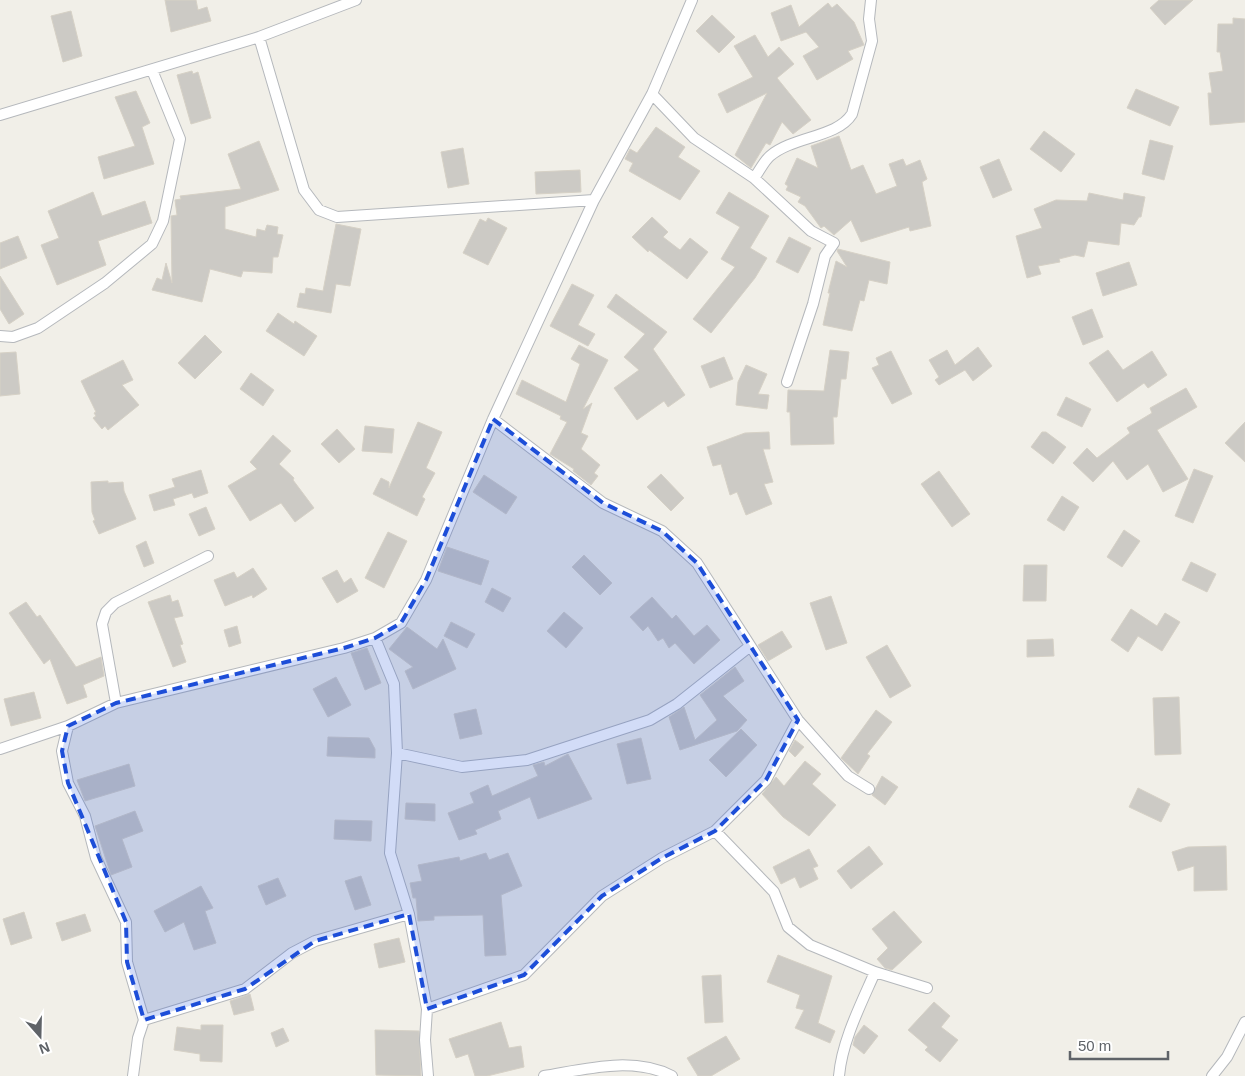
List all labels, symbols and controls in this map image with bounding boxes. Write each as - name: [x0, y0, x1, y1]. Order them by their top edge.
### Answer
- north arrow: [15, 1011, 65, 1061]
- scale bar: [1070, 1028, 1168, 1060]
- text: 50 m: [1078, 1037, 1111, 1054]
- text: N: [37, 1039, 52, 1057]

